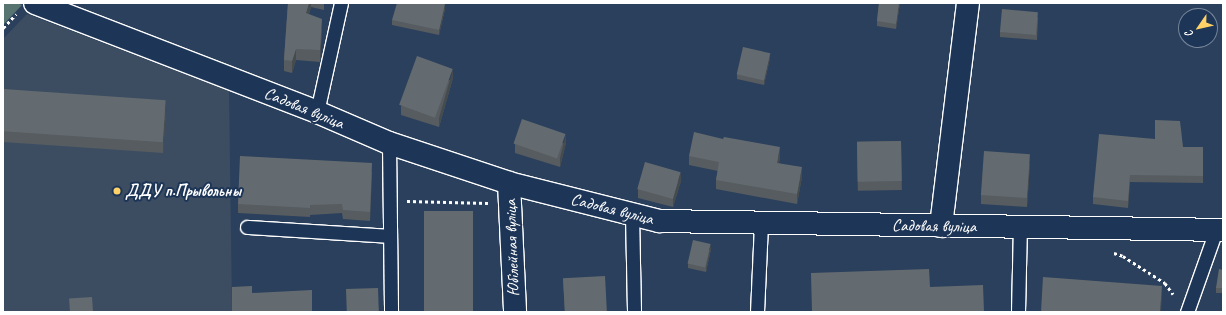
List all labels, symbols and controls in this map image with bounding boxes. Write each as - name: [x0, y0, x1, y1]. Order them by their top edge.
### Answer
- north arrow: [1178, 8, 1218, 48]
- text: С: [1182, 28, 1196, 40]
- street label: Садовая вуліца: [262, 83, 346, 133]
- place label: ДДУ п.Прывольны: [125, 181, 241, 201]
- marker: ДДУ п.Прывольны: [112, 186, 122, 196]
- street label: Садовая вуліца: [569, 189, 655, 229]
- street label: Юбілейная вуліца: [500, 199, 524, 297]
- street label: Садовая вуліца: [892, 215, 976, 237]

